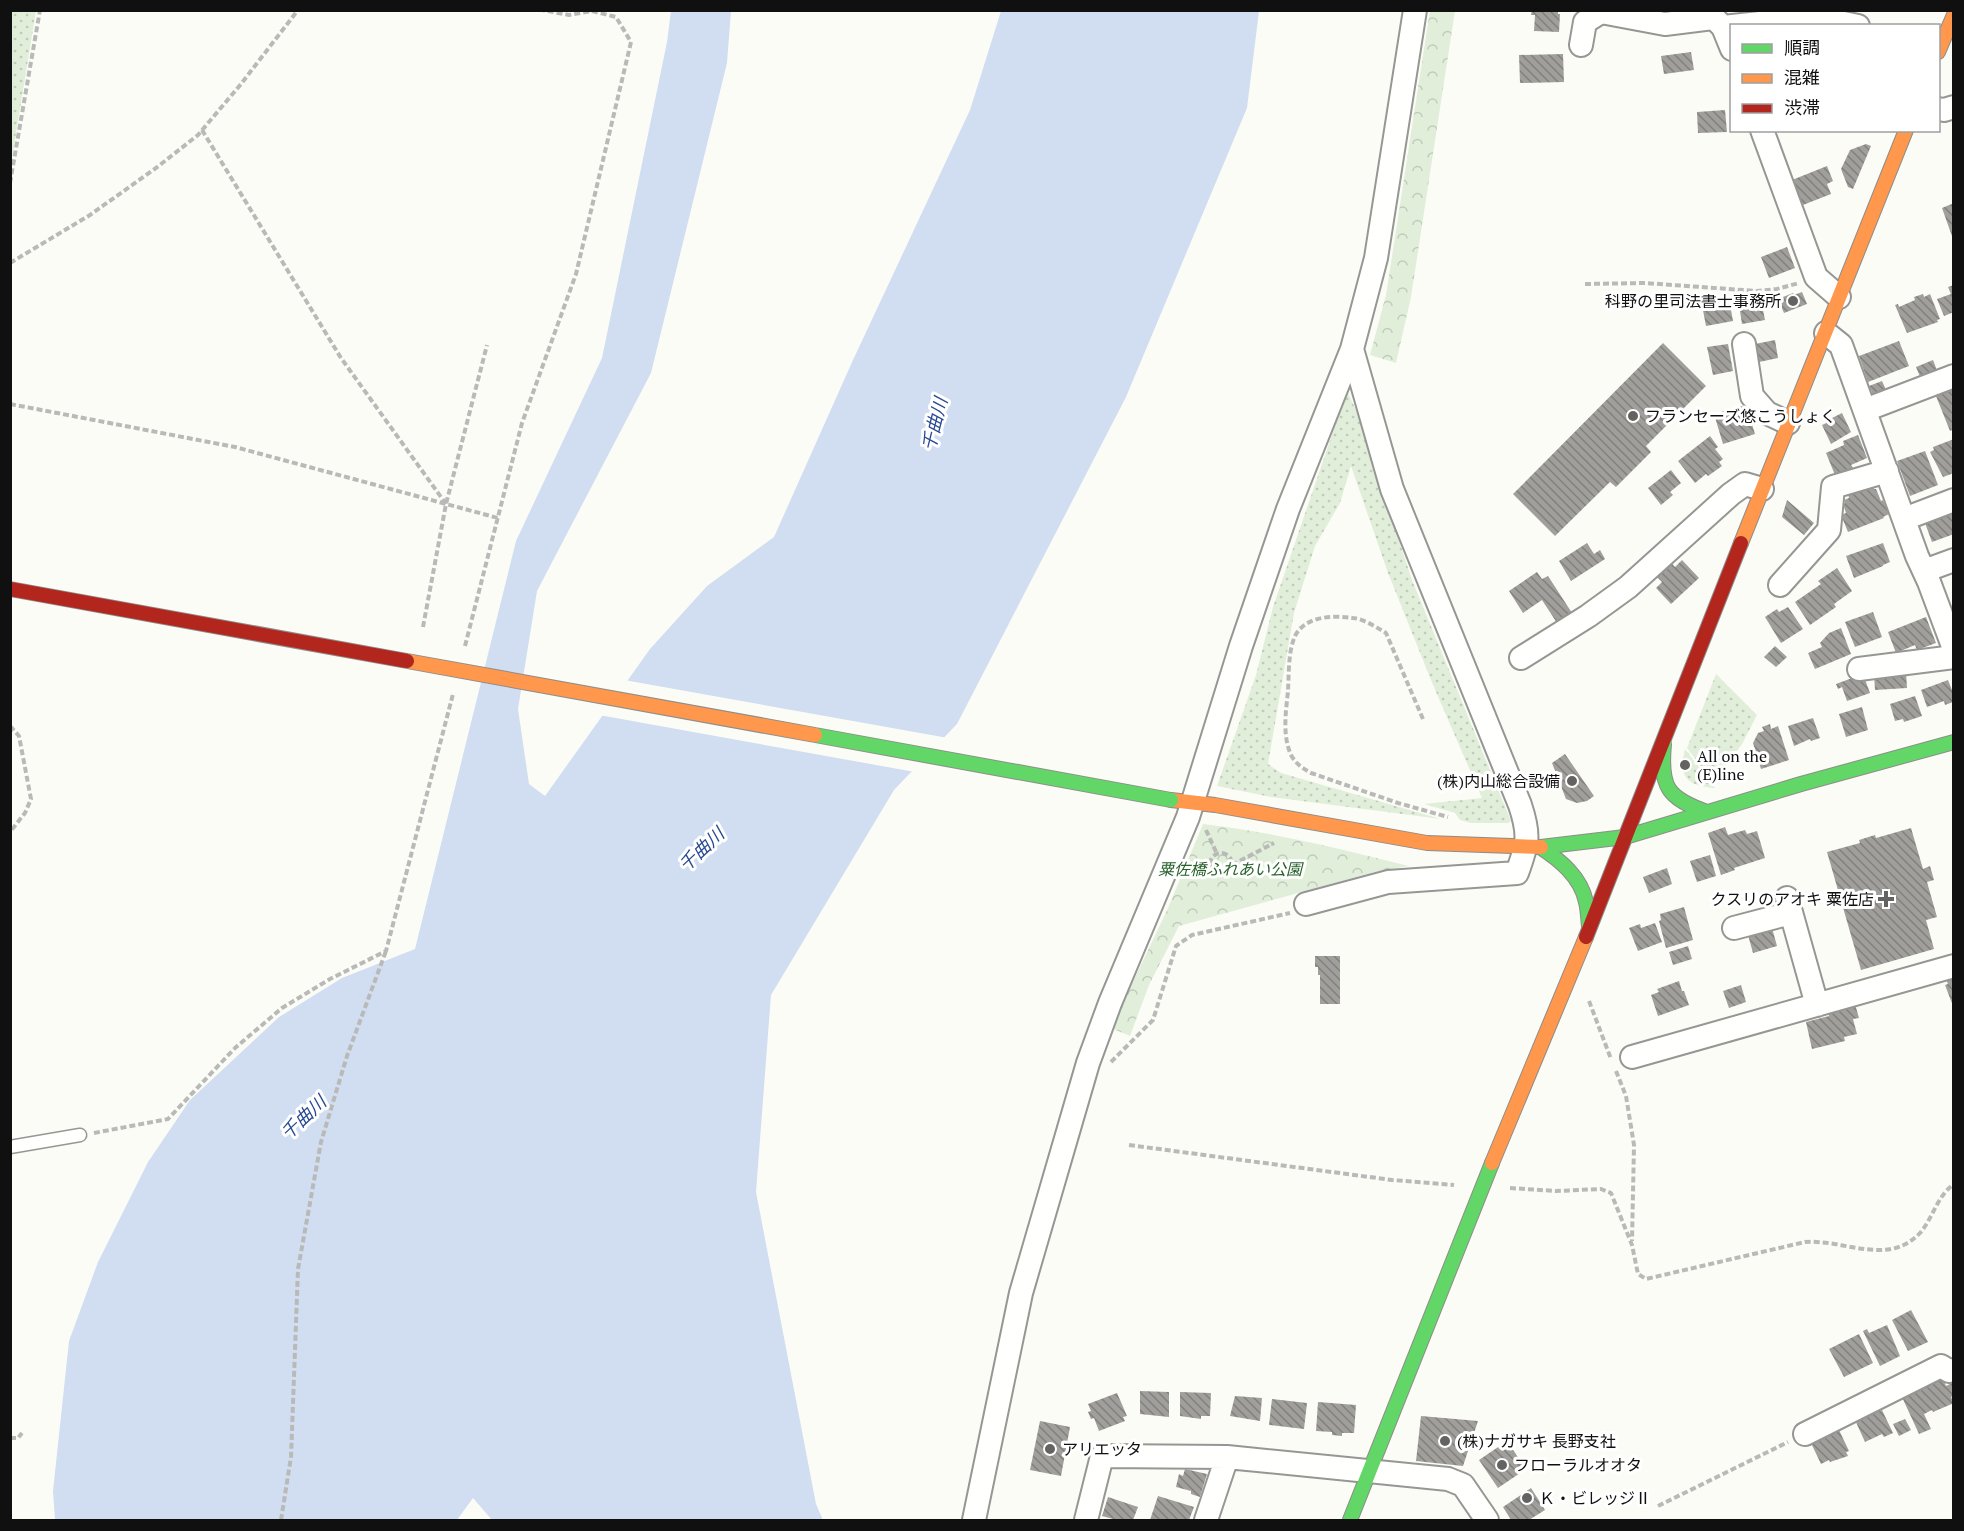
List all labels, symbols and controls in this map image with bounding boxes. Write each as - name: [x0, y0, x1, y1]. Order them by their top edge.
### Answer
- legend: [1730, 24, 1940, 132]
- text: 順調: [1784, 35, 1820, 59]
- text: 混雑: [1784, 65, 1820, 89]
- text: 渋滞: [1784, 95, 1820, 119]
- place label: 科野の里司法書士事務所: [1605, 290, 1781, 312]
- marker: 科野の里司法書士事務所: [1786, 294, 1800, 308]
- water label: 千曲川: [916, 393, 953, 453]
- place label: フランセーズ悠こうしょく: [1645, 405, 1836, 427]
- marker: フランセーズ悠こうしょく: [1626, 409, 1640, 423]
- place label: All on the (E)line: [1697, 745, 1767, 785]
- marker: All on the (E)line: [1678, 758, 1692, 772]
- place label: (株)内山総合設備: [1437, 770, 1560, 792]
- marker: (株)内山総合設備: [1565, 774, 1579, 788]
- water label: 千曲川: [673, 820, 730, 876]
- park label: 粟佐橋ふれあい公園: [1158, 858, 1304, 880]
- place label: クスリのアオキ 粟佐店: [1711, 888, 1874, 910]
- marker: クスリのアオキ 粟佐店: [1879, 892, 1893, 906]
- water label: 千曲川: [275, 1088, 332, 1144]
- place label: (株)ナガサキ 長野支社: [1457, 1430, 1616, 1452]
- marker: (株)ナガサキ 長野支社: [1438, 1434, 1452, 1448]
- place label: アリエッタ: [1062, 1438, 1142, 1460]
- marker: アリエッタ: [1043, 1442, 1057, 1456]
- place label: フローラルオオタ: [1514, 1454, 1642, 1476]
- marker: フローラルオオタ: [1495, 1458, 1509, 1472]
- place label: Ｋ・ビレッジⅡ: [1539, 1487, 1651, 1509]
- marker: Ｋ・ビレッジⅡ: [1520, 1491, 1534, 1505]

